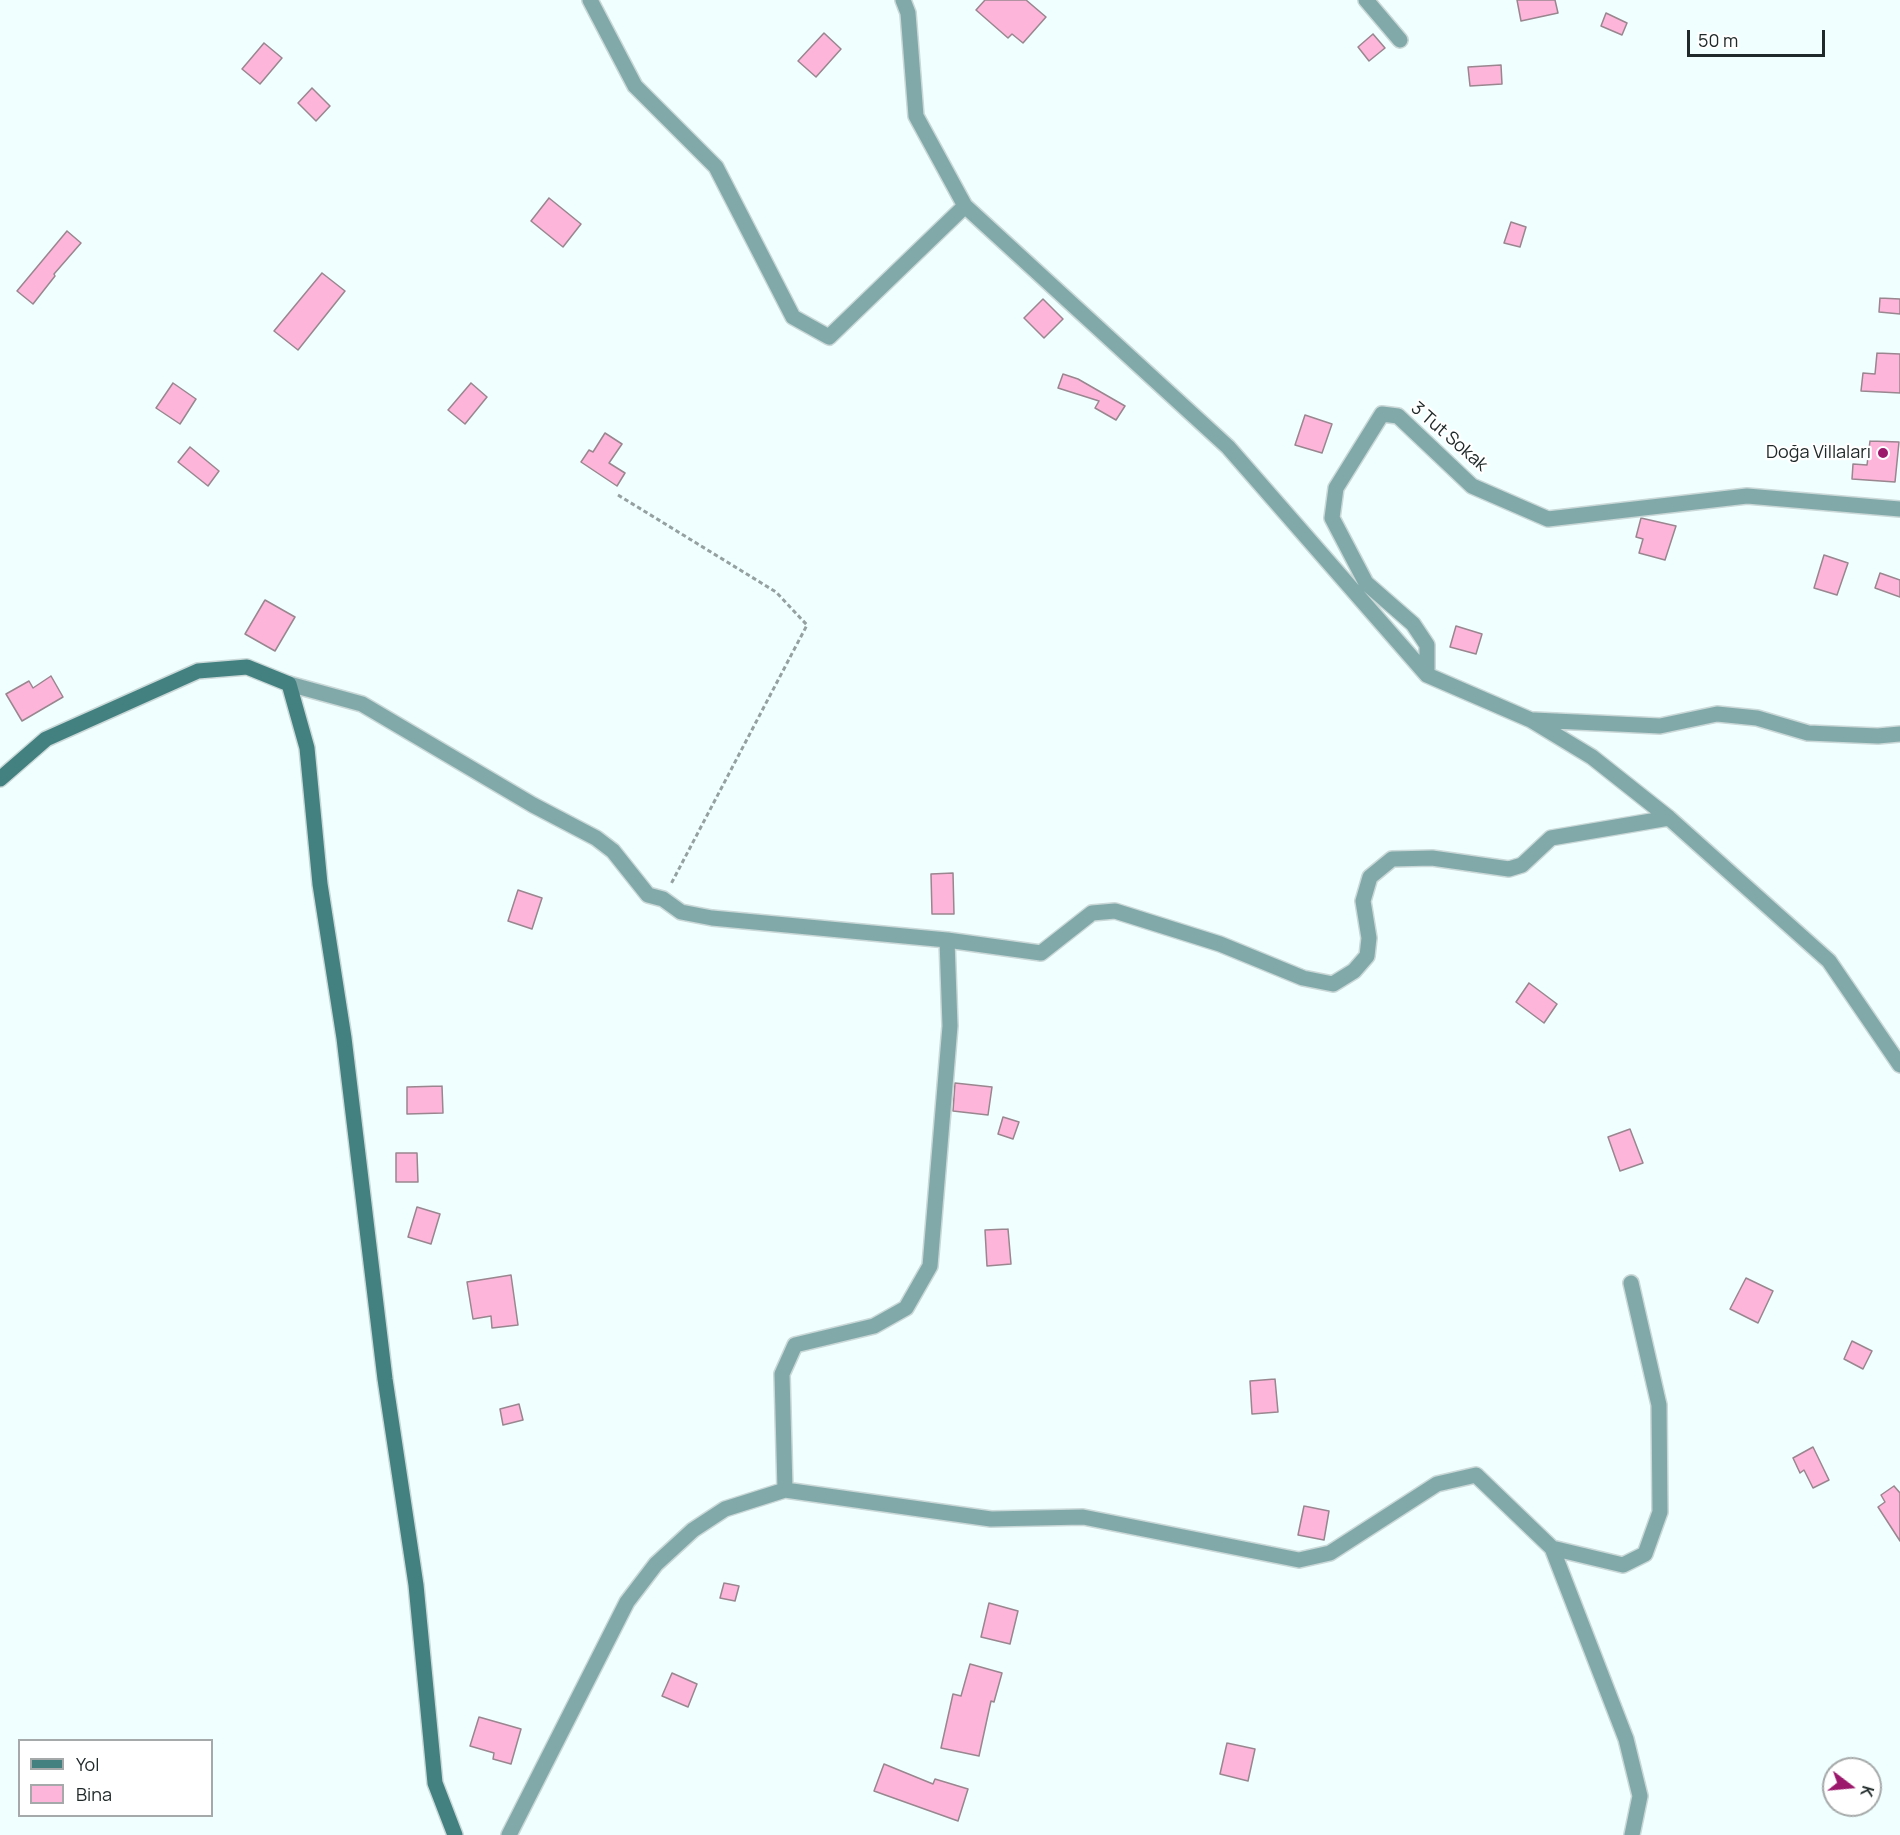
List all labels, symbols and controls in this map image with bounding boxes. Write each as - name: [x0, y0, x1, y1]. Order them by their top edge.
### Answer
- scale bar: [1690, 18, 1828, 56]
- text: 50 m: [1698, 28, 1738, 52]
- street label: 3 Tut Sokak: [1406, 398, 1492, 476]
- place label: Doğa Villaları: [1766, 442, 1871, 464]
- marker: Doğa Villaları: [1876, 446, 1890, 460]
- legend: [18, 1739, 213, 1817]
- text: Yol: [76, 1752, 99, 1776]
- north arrow: [1822, 1757, 1882, 1817]
- text: Bina: [76, 1782, 112, 1806]
- text: K: [1855, 1783, 1879, 1799]

